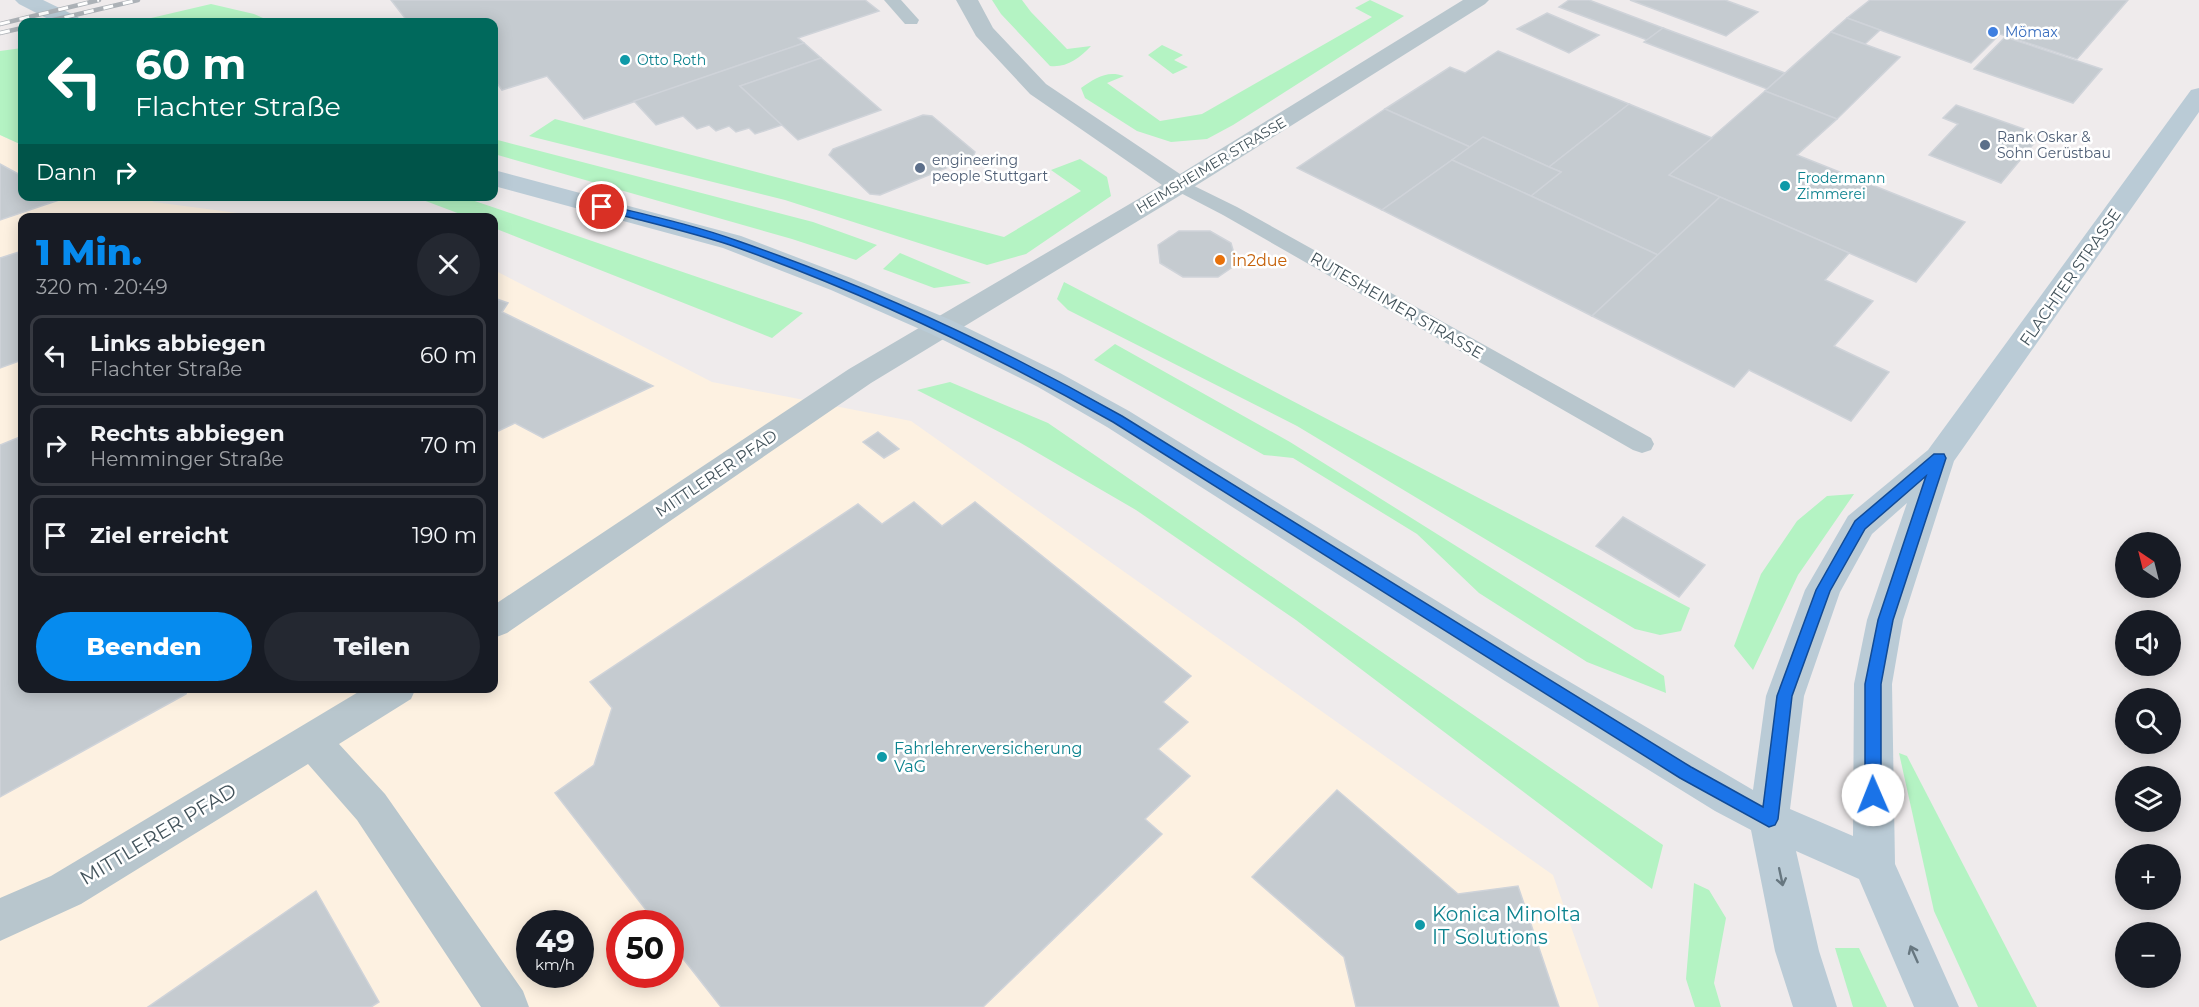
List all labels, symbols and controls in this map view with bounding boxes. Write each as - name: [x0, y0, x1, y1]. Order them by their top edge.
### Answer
- place label: Mömax: [2005, 23, 2058, 41]
- marker: Mömax: [1986, 25, 2000, 39]
- text: 60 m: [135, 38, 246, 90]
- icon: left: [36, 42, 114, 120]
- place label: Otto Roth: [637, 51, 706, 69]
- marker: Otto Roth: [618, 53, 632, 67]
- text: Flachter Straße: [135, 90, 341, 123]
- street label: HEIMSHEIMER STRASSE: [1133, 113, 1289, 217]
- place label: Rank Oskar & Sohn Gerüstbau: [1997, 128, 2111, 162]
- marker: Rank Oskar & Sohn Gerüstbau: [1978, 138, 1992, 152]
- place label: engineering people Stuttgart: [932, 151, 1048, 185]
- icon: right: [109, 156, 142, 189]
- text: Dann: [36, 159, 97, 186]
- marker: engineering people Stuttgart: [913, 161, 927, 175]
- place label: Frodermann Zimmerei: [1797, 169, 1885, 203]
- marker: Frodermann Zimmerei: [1778, 179, 1792, 193]
- pin: [576, 181, 627, 232]
- icon: arrive: [585, 190, 618, 223]
- street label: FLACHTER STRASSE: [2016, 205, 2125, 350]
- text: 1 Min.: [36, 230, 142, 274]
- button: close: [417, 233, 480, 296]
- street label: RUTESHEIMER STRASSE: [1307, 248, 1487, 363]
- place label: in2due: [1232, 251, 1287, 270]
- marker: in2due: [1213, 253, 1227, 267]
- text: 320 m · 20:49: [36, 275, 168, 299]
- text: Links abbiegen: [90, 330, 266, 357]
- icon: left: [39, 339, 72, 372]
- text: 60 m: [420, 342, 477, 369]
- text: Flachter Straße: [90, 357, 242, 381]
- text: Rechts abbiegen: [90, 420, 285, 447]
- street label: MITTLERER PFAD: [652, 426, 781, 521]
- icon: right: [39, 429, 72, 462]
- text: 70 m: [421, 432, 477, 459]
- text: Hemminger Straße: [90, 447, 284, 471]
- icon: arrive: [39, 519, 72, 552]
- text: Ziel erreicht: [90, 522, 229, 549]
- text: 190 m: [412, 522, 477, 549]
- north arrow: [2115, 532, 2181, 598]
- map controls: [2115, 532, 2181, 988]
- button: sound: [2115, 610, 2181, 676]
- button: Beenden: [36, 612, 252, 681]
- button: Teilen: [264, 612, 480, 681]
- button: search: [2115, 688, 2181, 754]
- place label: Fahrlehrerversicherung VaG: [894, 739, 1083, 776]
- marker: Fahrlehrerversicherung VaG: [875, 750, 889, 764]
- position arrow: [1841, 763, 1905, 827]
- button: layers: [2115, 766, 2181, 832]
- street label: MITTLERER PFAD: [76, 778, 240, 890]
- button: +: [2115, 844, 2181, 910]
- one-way arrow: [1776, 867, 1788, 886]
- place label: Konica Minolta IT Solutions: [1432, 902, 1581, 949]
- speed limit sign: 50: [606, 910, 684, 988]
- marker: Konica Minolta IT Solutions: [1413, 918, 1427, 932]
- button: −: [2115, 922, 2181, 988]
- text: 49: [535, 923, 575, 960]
- one-way arrow: [1907, 945, 1919, 963]
- text: km/h: [535, 955, 575, 974]

